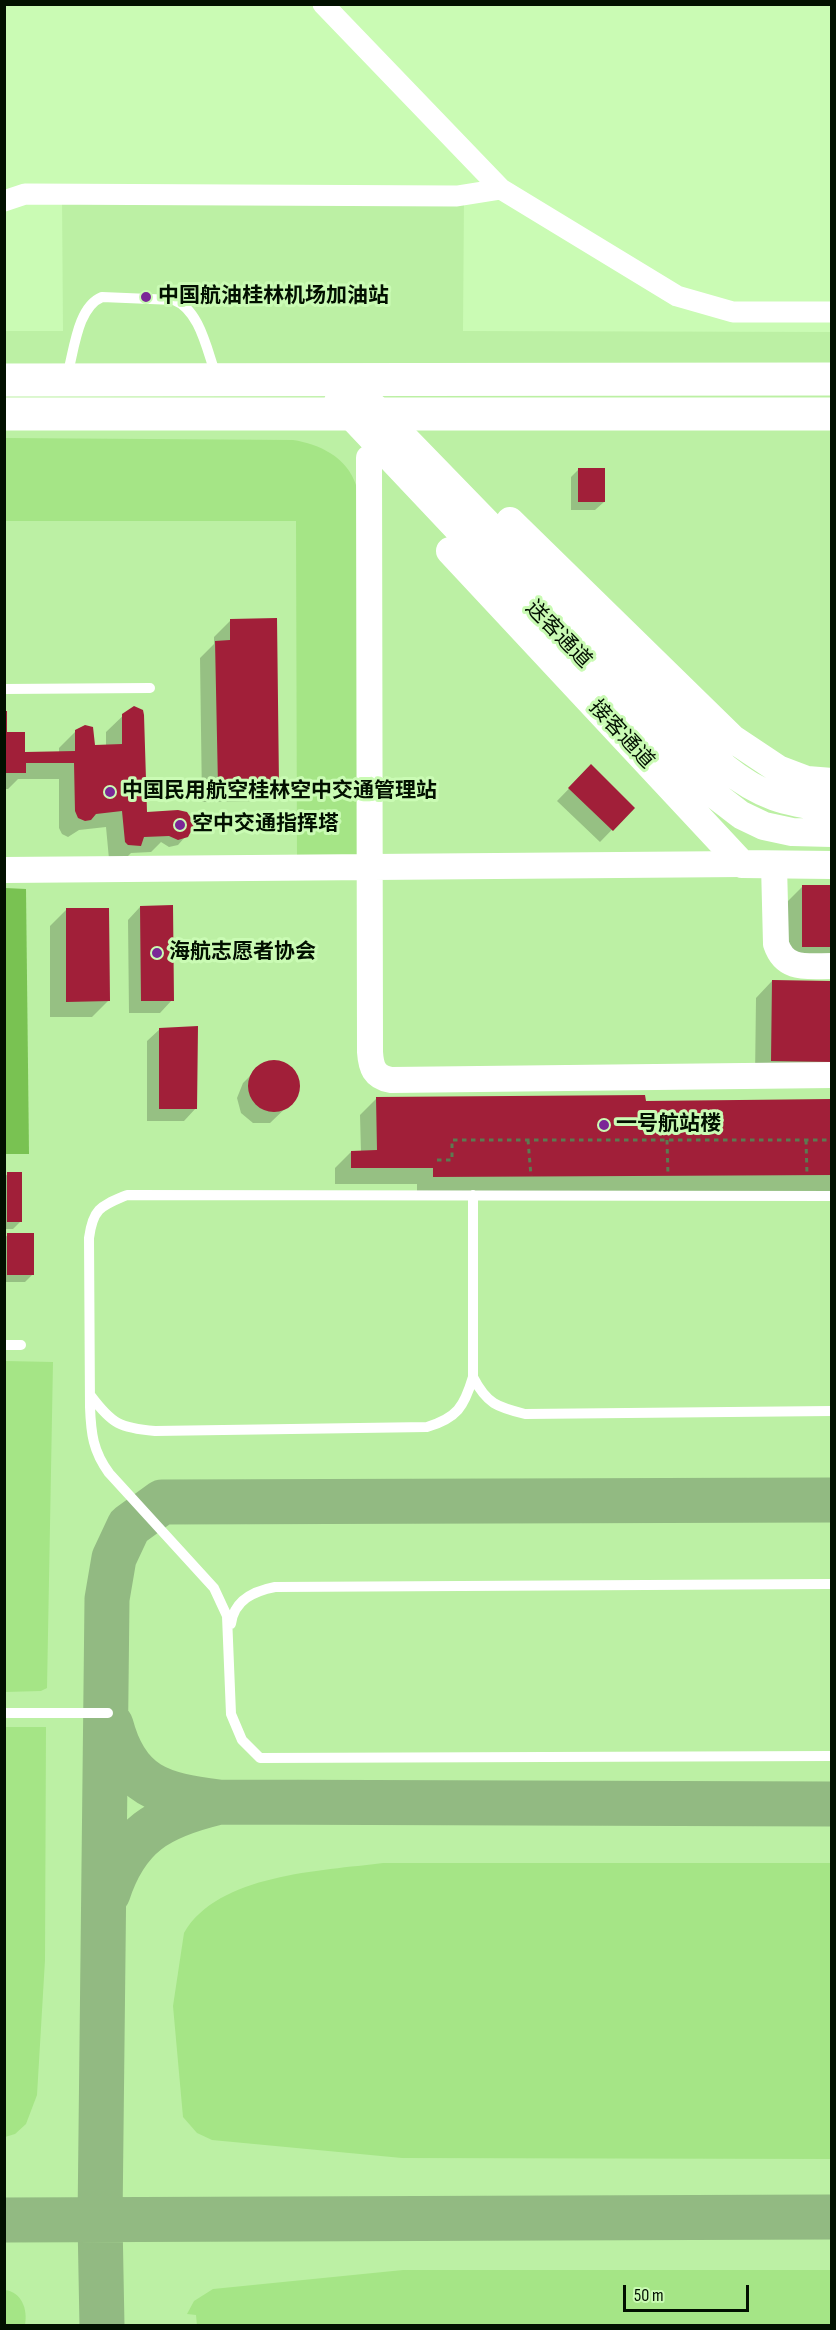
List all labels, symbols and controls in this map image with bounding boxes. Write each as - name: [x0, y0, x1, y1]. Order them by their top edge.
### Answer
- place label: 中国航油桂林机场加油站: [158, 284, 389, 310]
- marker: 中国航油桂林机场加油站: [139, 290, 153, 304]
- street label: 送客通道: [520, 596, 596, 674]
- street label: 接客通道: [583, 696, 659, 774]
- place label: 中国民用航空桂林空中交通管理站: [122, 779, 437, 805]
- marker: 中国民用航空桂林空中交通管理站: [103, 785, 117, 799]
- place label: 空中交通指挥塔: [192, 812, 339, 838]
- marker: 空中交通指挥塔: [173, 818, 187, 832]
- place label: 海航志愿者协会: [169, 940, 316, 966]
- marker: 海航志愿者协会: [150, 946, 164, 960]
- place label: 一号航站楼: [616, 1112, 721, 1138]
- marker: 一号航站楼: [597, 1118, 611, 1132]
- scale bar: [626, 2273, 752, 2311]
- text: 50 m: [634, 2285, 664, 2306]

